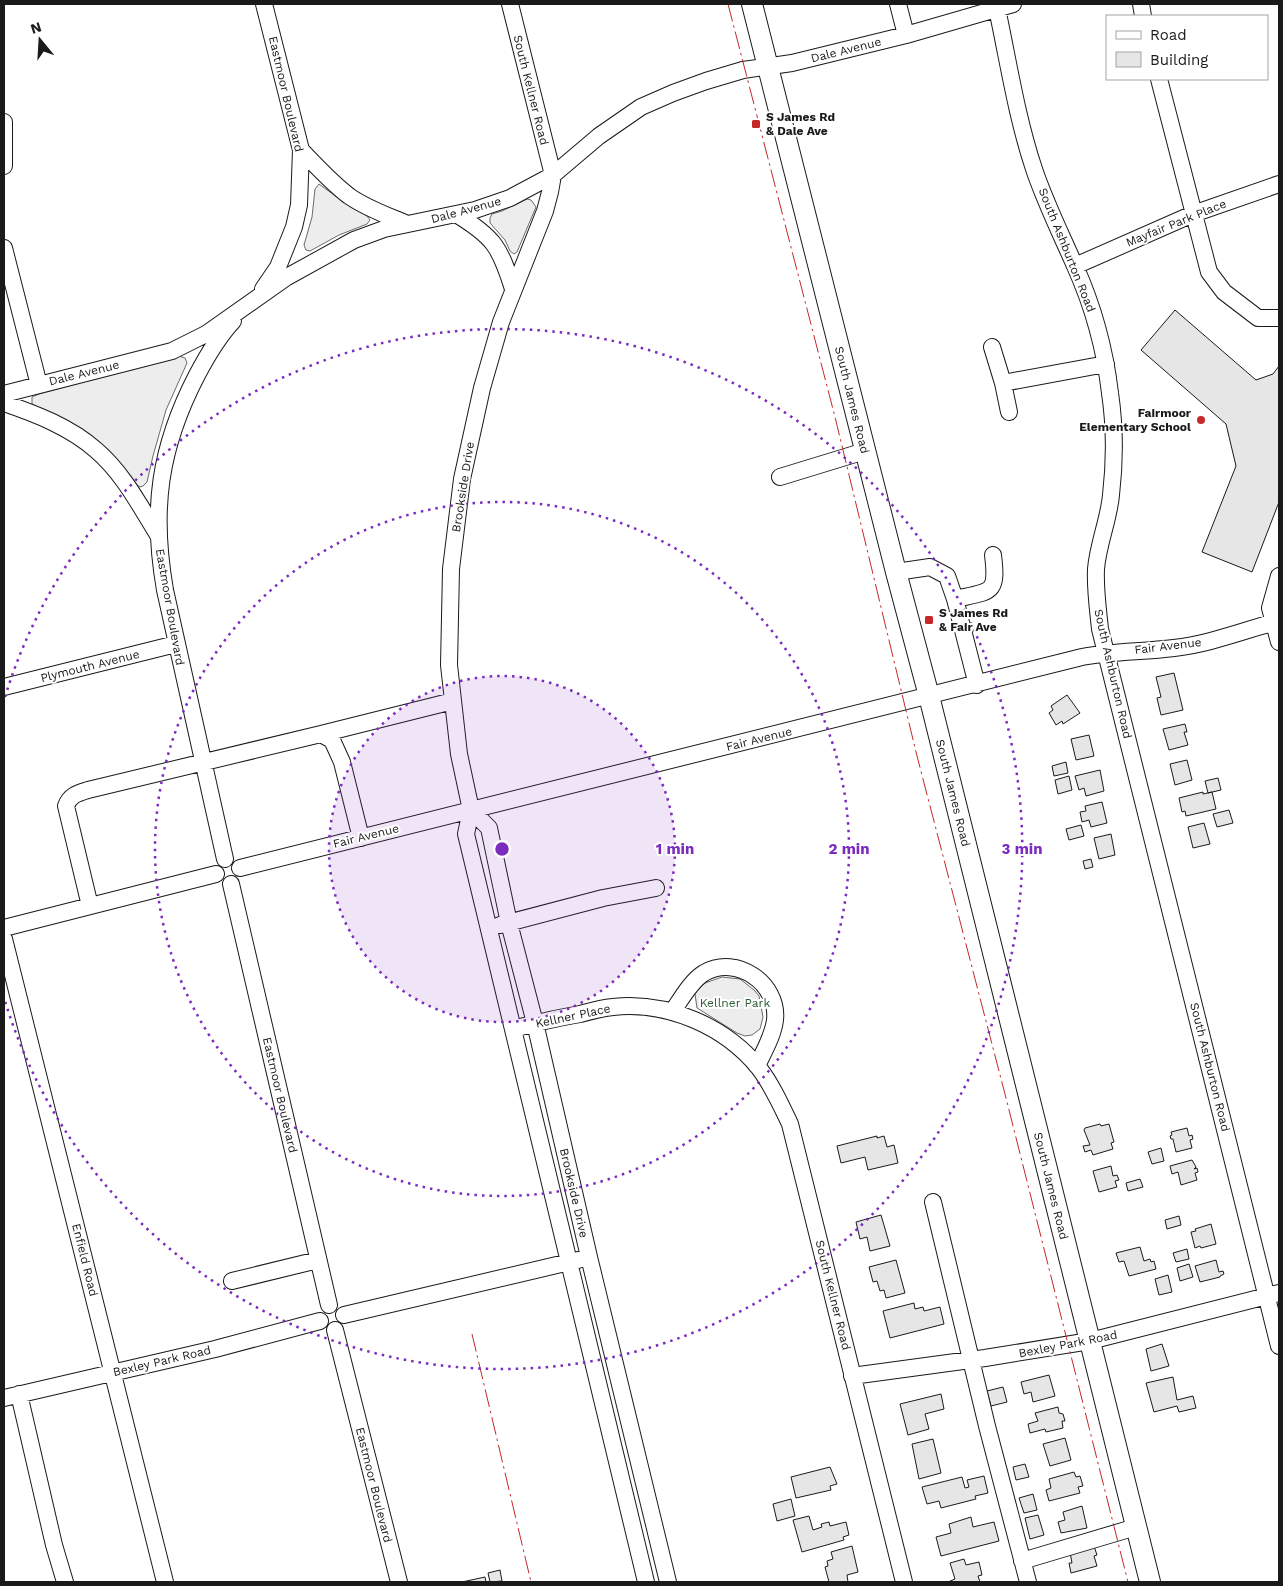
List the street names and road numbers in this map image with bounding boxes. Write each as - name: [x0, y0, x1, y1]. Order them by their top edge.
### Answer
- street label: South Kellner Road: [511, 34, 551, 146]
- street label: Dale Avenue: [809, 34, 883, 66]
- street label: Eastmoor Boulevard: [266, 35, 306, 153]
- street label: South Ashburton Road: [1036, 186, 1098, 314]
- street label: Dale Avenue: [429, 194, 503, 226]
- street label: Mayfair Park Place: [1124, 196, 1228, 250]
- street label: South James Road: [832, 345, 872, 455]
- street label: Dale Avenue: [47, 357, 121, 389]
- street label: Brookside Drive: [449, 441, 477, 533]
- street label: Eastmoor Boulevard: [153, 548, 187, 666]
- street label: South Ashburton Road: [1091, 608, 1135, 740]
- street label: Fair Avenue: [1134, 635, 1202, 657]
- street label: Plymouth Avenue: [39, 647, 141, 685]
- street label: Fair Avenue: [725, 724, 793, 754]
- street label: South James Road: [933, 738, 973, 848]
- street label: Fair Avenue: [332, 821, 400, 851]
- street label: Kellner Place: [534, 1001, 612, 1031]
- street label: South Ashburton Road: [1187, 1001, 1233, 1133]
- street label: Eastmoor Boulevard: [260, 1036, 300, 1154]
- street label: South James Road: [1031, 1131, 1071, 1241]
- street label: Brookside Drive: [557, 1147, 591, 1239]
- street label: Enfield Road: [69, 1222, 101, 1298]
- street label: South Kellner Road: [813, 1239, 853, 1351]
- street label: Bexley Park Road: [1018, 1328, 1118, 1360]
- street label: Bexley Park Road: [112, 1343, 212, 1379]
- street label: Eastmoor Boulevard: [353, 1426, 395, 1544]

